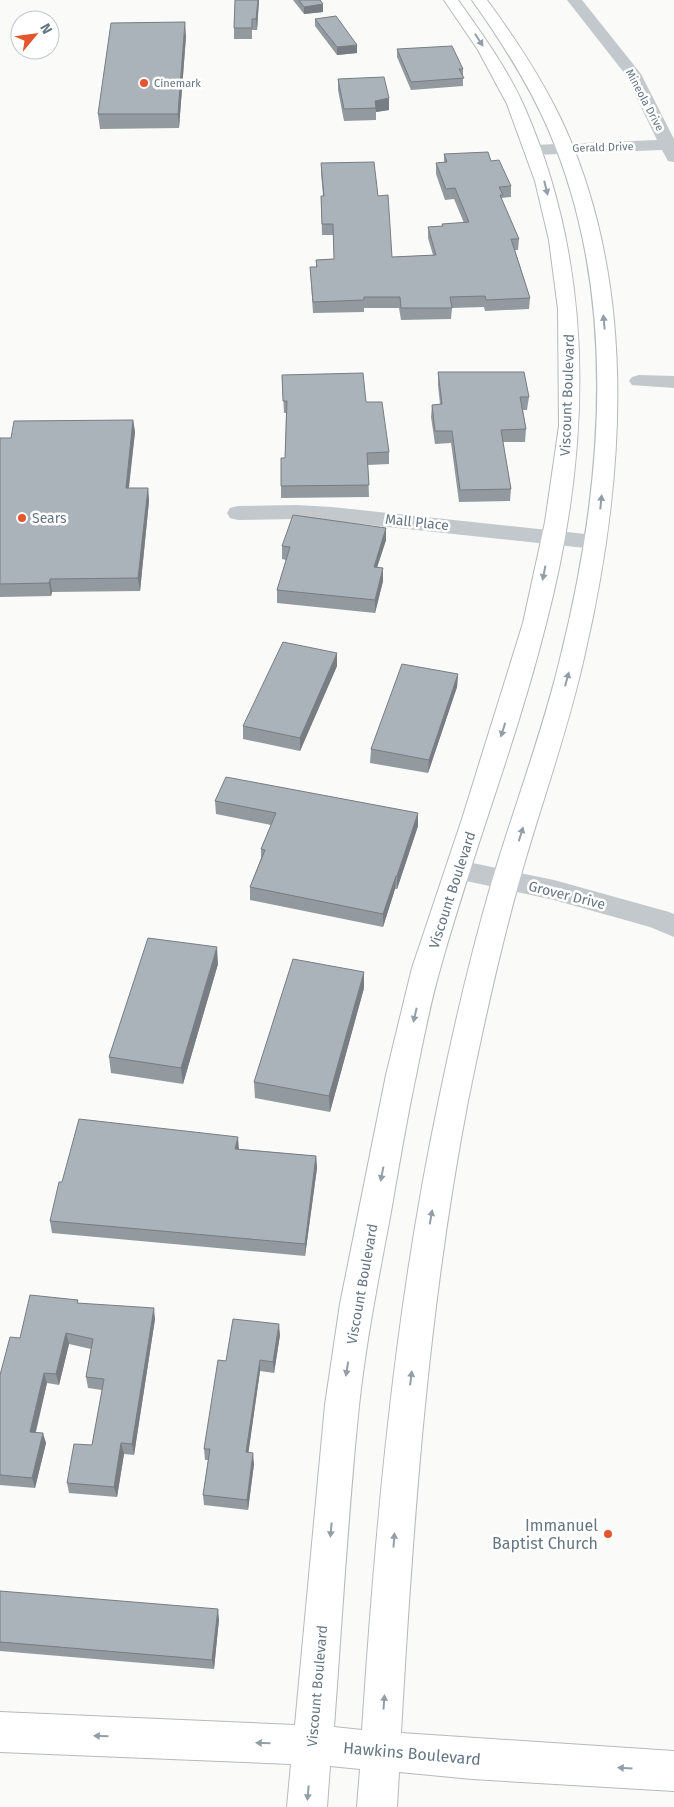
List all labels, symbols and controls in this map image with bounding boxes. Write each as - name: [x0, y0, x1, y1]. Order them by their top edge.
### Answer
- north arrow: [10, 10, 60, 60]
- text: N: [36, 21, 56, 37]
- one-way arrow: [474, 33, 484, 47]
- street label: Mineola Drive: [623, 67, 666, 133]
- marker: Cinemark: [138, 77, 150, 89]
- place label: Cinemark: [154, 77, 201, 90]
- street label: Gerald Drive: [572, 140, 634, 155]
- one-way arrow: [542, 180, 550, 195]
- one-way arrow: [600, 314, 608, 330]
- street label: Viscount Boulevard: [557, 334, 578, 456]
- one-way arrow: [597, 494, 605, 510]
- place label: Sears: [32, 510, 67, 527]
- street label: Mall Place: [384, 511, 450, 534]
- marker: Sears: [16, 512, 28, 524]
- one-way arrow: [540, 566, 548, 582]
- one-way arrow: [563, 671, 571, 686]
- one-way arrow: [498, 723, 506, 738]
- one-way arrow: [517, 827, 525, 842]
- street label: Viscount Boulevard: [426, 829, 479, 951]
- street label: Grover Drive: [527, 878, 607, 913]
- one-way arrow: [411, 1008, 419, 1023]
- one-way arrow: [378, 1167, 386, 1182]
- one-way arrow: [428, 1209, 436, 1225]
- street label: Viscount Boulevard: [344, 1223, 381, 1346]
- one-way arrow: [343, 1361, 351, 1377]
- one-way arrow: [407, 1370, 415, 1386]
- place label: Immanuel Baptist Church: [492, 1516, 598, 1553]
- one-way arrow: [326, 1522, 334, 1538]
- marker: Immanuel Baptist Church: [602, 1528, 614, 1540]
- one-way arrow: [391, 1532, 399, 1548]
- street label: Viscount Boulevard: [304, 1625, 331, 1748]
- one-way arrow: [380, 1694, 388, 1710]
- one-way arrow: [93, 1732, 109, 1740]
- street label: Hawkins Boulevard: [342, 1738, 482, 1769]
- one-way arrow: [255, 1739, 271, 1747]
- one-way arrow: [617, 1763, 633, 1771]
- one-way arrow: [304, 1786, 312, 1802]

